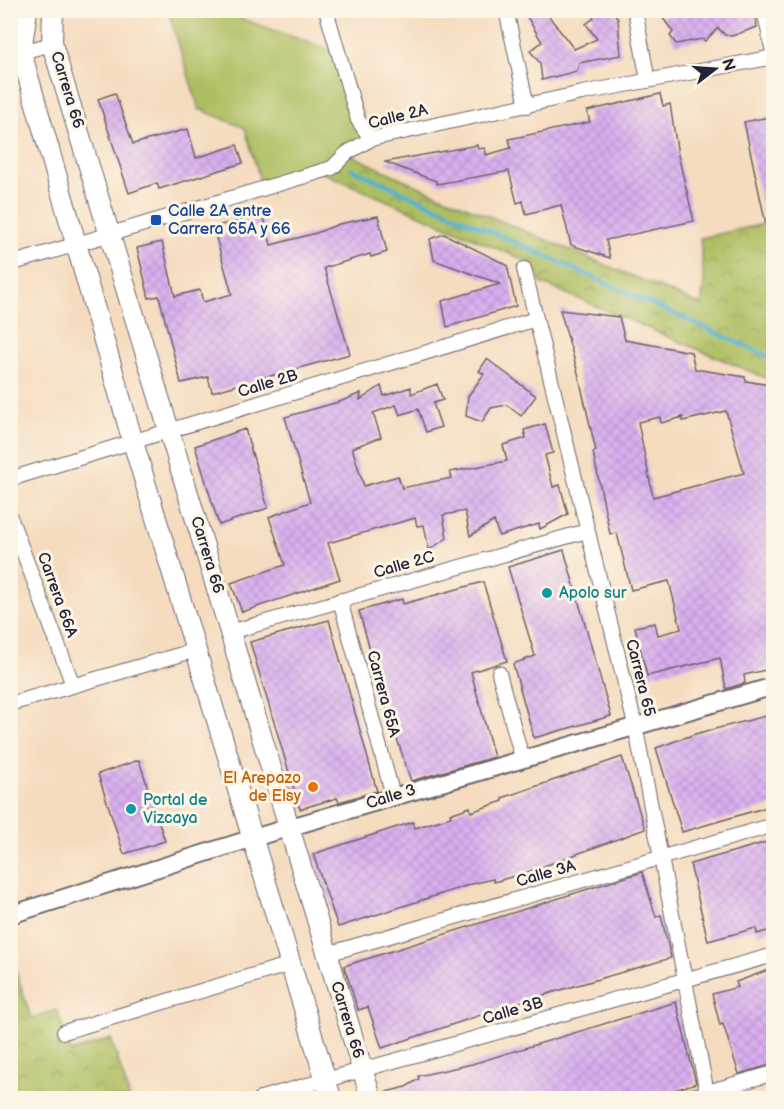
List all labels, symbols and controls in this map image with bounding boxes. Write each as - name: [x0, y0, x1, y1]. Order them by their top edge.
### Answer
- north arrow: [685, 39, 745, 99]
- street label: Carrera 66: [46, 49, 88, 131]
- text: N: [717, 57, 739, 74]
- street label: Calle 2A: [366, 100, 430, 134]
- place label: Calle 2A entre Carrera 65A y 66: [168, 202, 291, 239]
- marker: Calle 2A entre Carrera 65A y 66: [149, 213, 163, 227]
- street label: Calle 2B: [236, 366, 300, 402]
- street label: Carrera 66: [186, 514, 228, 596]
- street label: Calle 2C: [372, 547, 436, 583]
- street label: Carrera 66A: [33, 550, 81, 640]
- place label: Apolo sur: [559, 584, 627, 603]
- marker: Apolo sur: [540, 586, 554, 600]
- street label: Carrera 65: [621, 637, 659, 719]
- street label: Carrera 65A: [362, 649, 404, 740]
- place label: El Arepazo de Elsy: [223, 769, 302, 806]
- marker: El Arepazo de Elsy: [306, 780, 320, 794]
- street label: Calle 3: [364, 780, 418, 814]
- place label: Portal de Vizcaya: [143, 791, 208, 828]
- marker: Portal de Vizcaya: [124, 802, 138, 816]
- street label: Calle 3A: [514, 856, 578, 892]
- street label: Carrera 66: [326, 979, 368, 1061]
- street label: Calle 3B: [481, 993, 545, 1029]

